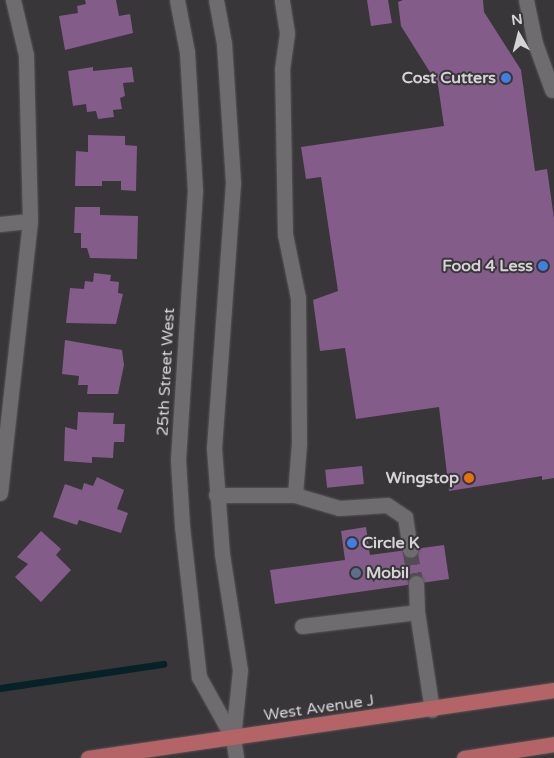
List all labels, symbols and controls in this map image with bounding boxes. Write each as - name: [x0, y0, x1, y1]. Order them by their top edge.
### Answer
- north arrow: [494, 10, 544, 60]
- text: N: [510, 10, 524, 29]
- place label: Cost Cutters: [402, 68, 496, 88]
- marker: Cost Cutters: [500, 72, 512, 84]
- place label: Food 4 Less: [442, 256, 533, 276]
- marker: Food 4 Less: [537, 260, 549, 272]
- street label: 25th Street West: [153, 307, 179, 437]
- place label: Wingstop: [386, 468, 459, 488]
- marker: Wingstop: [463, 472, 475, 484]
- place label: Circle K: [362, 533, 419, 553]
- marker: Circle K: [346, 537, 358, 549]
- place label: Mobil: [366, 563, 409, 583]
- marker: Mobil: [350, 567, 362, 579]
- street label: West Avenue J: [263, 691, 375, 725]

